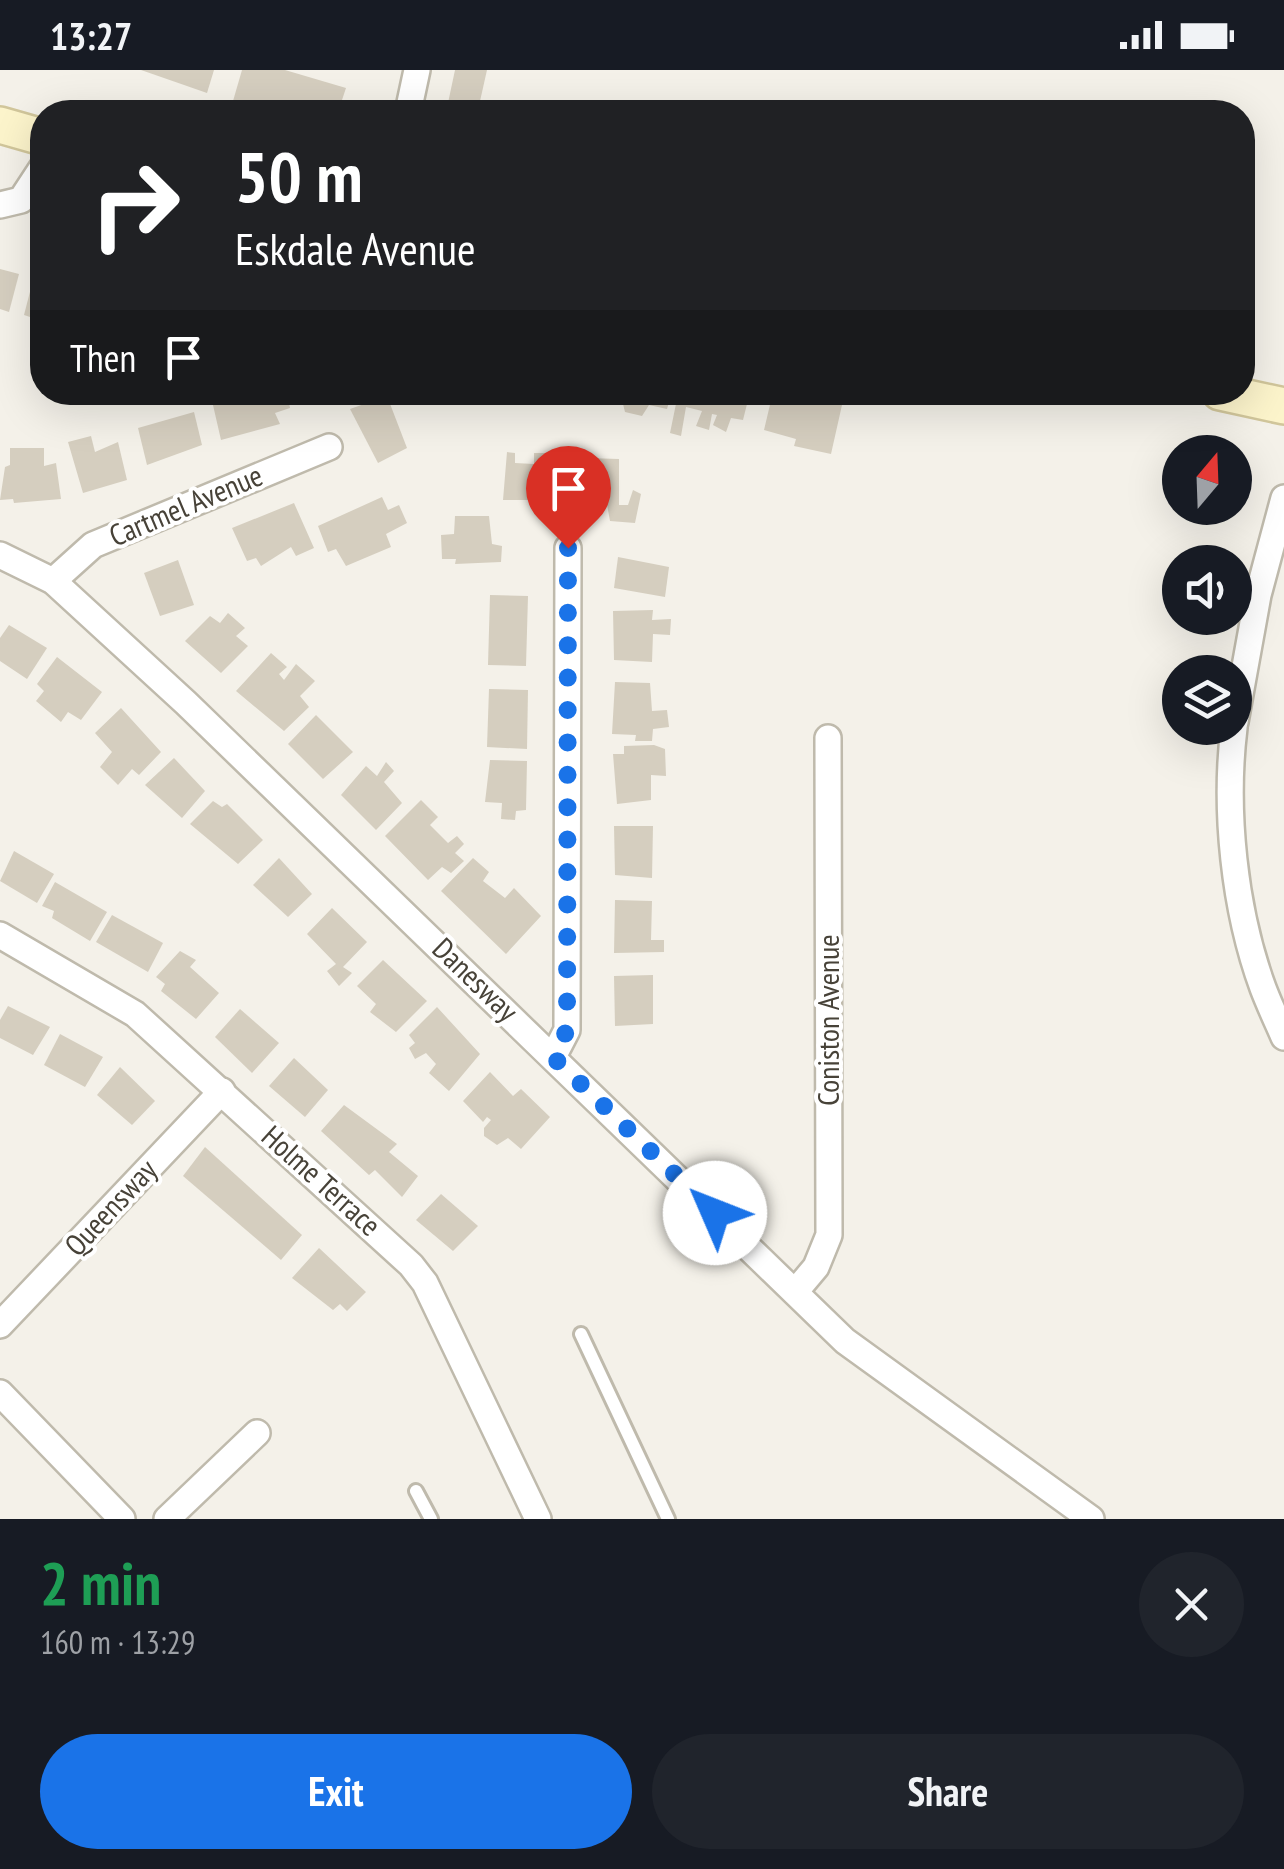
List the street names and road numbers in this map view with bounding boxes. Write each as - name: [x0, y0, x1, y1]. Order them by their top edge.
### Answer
- street label: Cartmel Avenue: [103, 455, 268, 554]
- street label: Danesway: [425, 929, 528, 1030]
- street label: Coniston Avenue: [808, 934, 847, 1106]
- street label: Holme Terrace: [254, 1116, 390, 1244]
- street label: Queensway: [55, 1150, 165, 1264]

